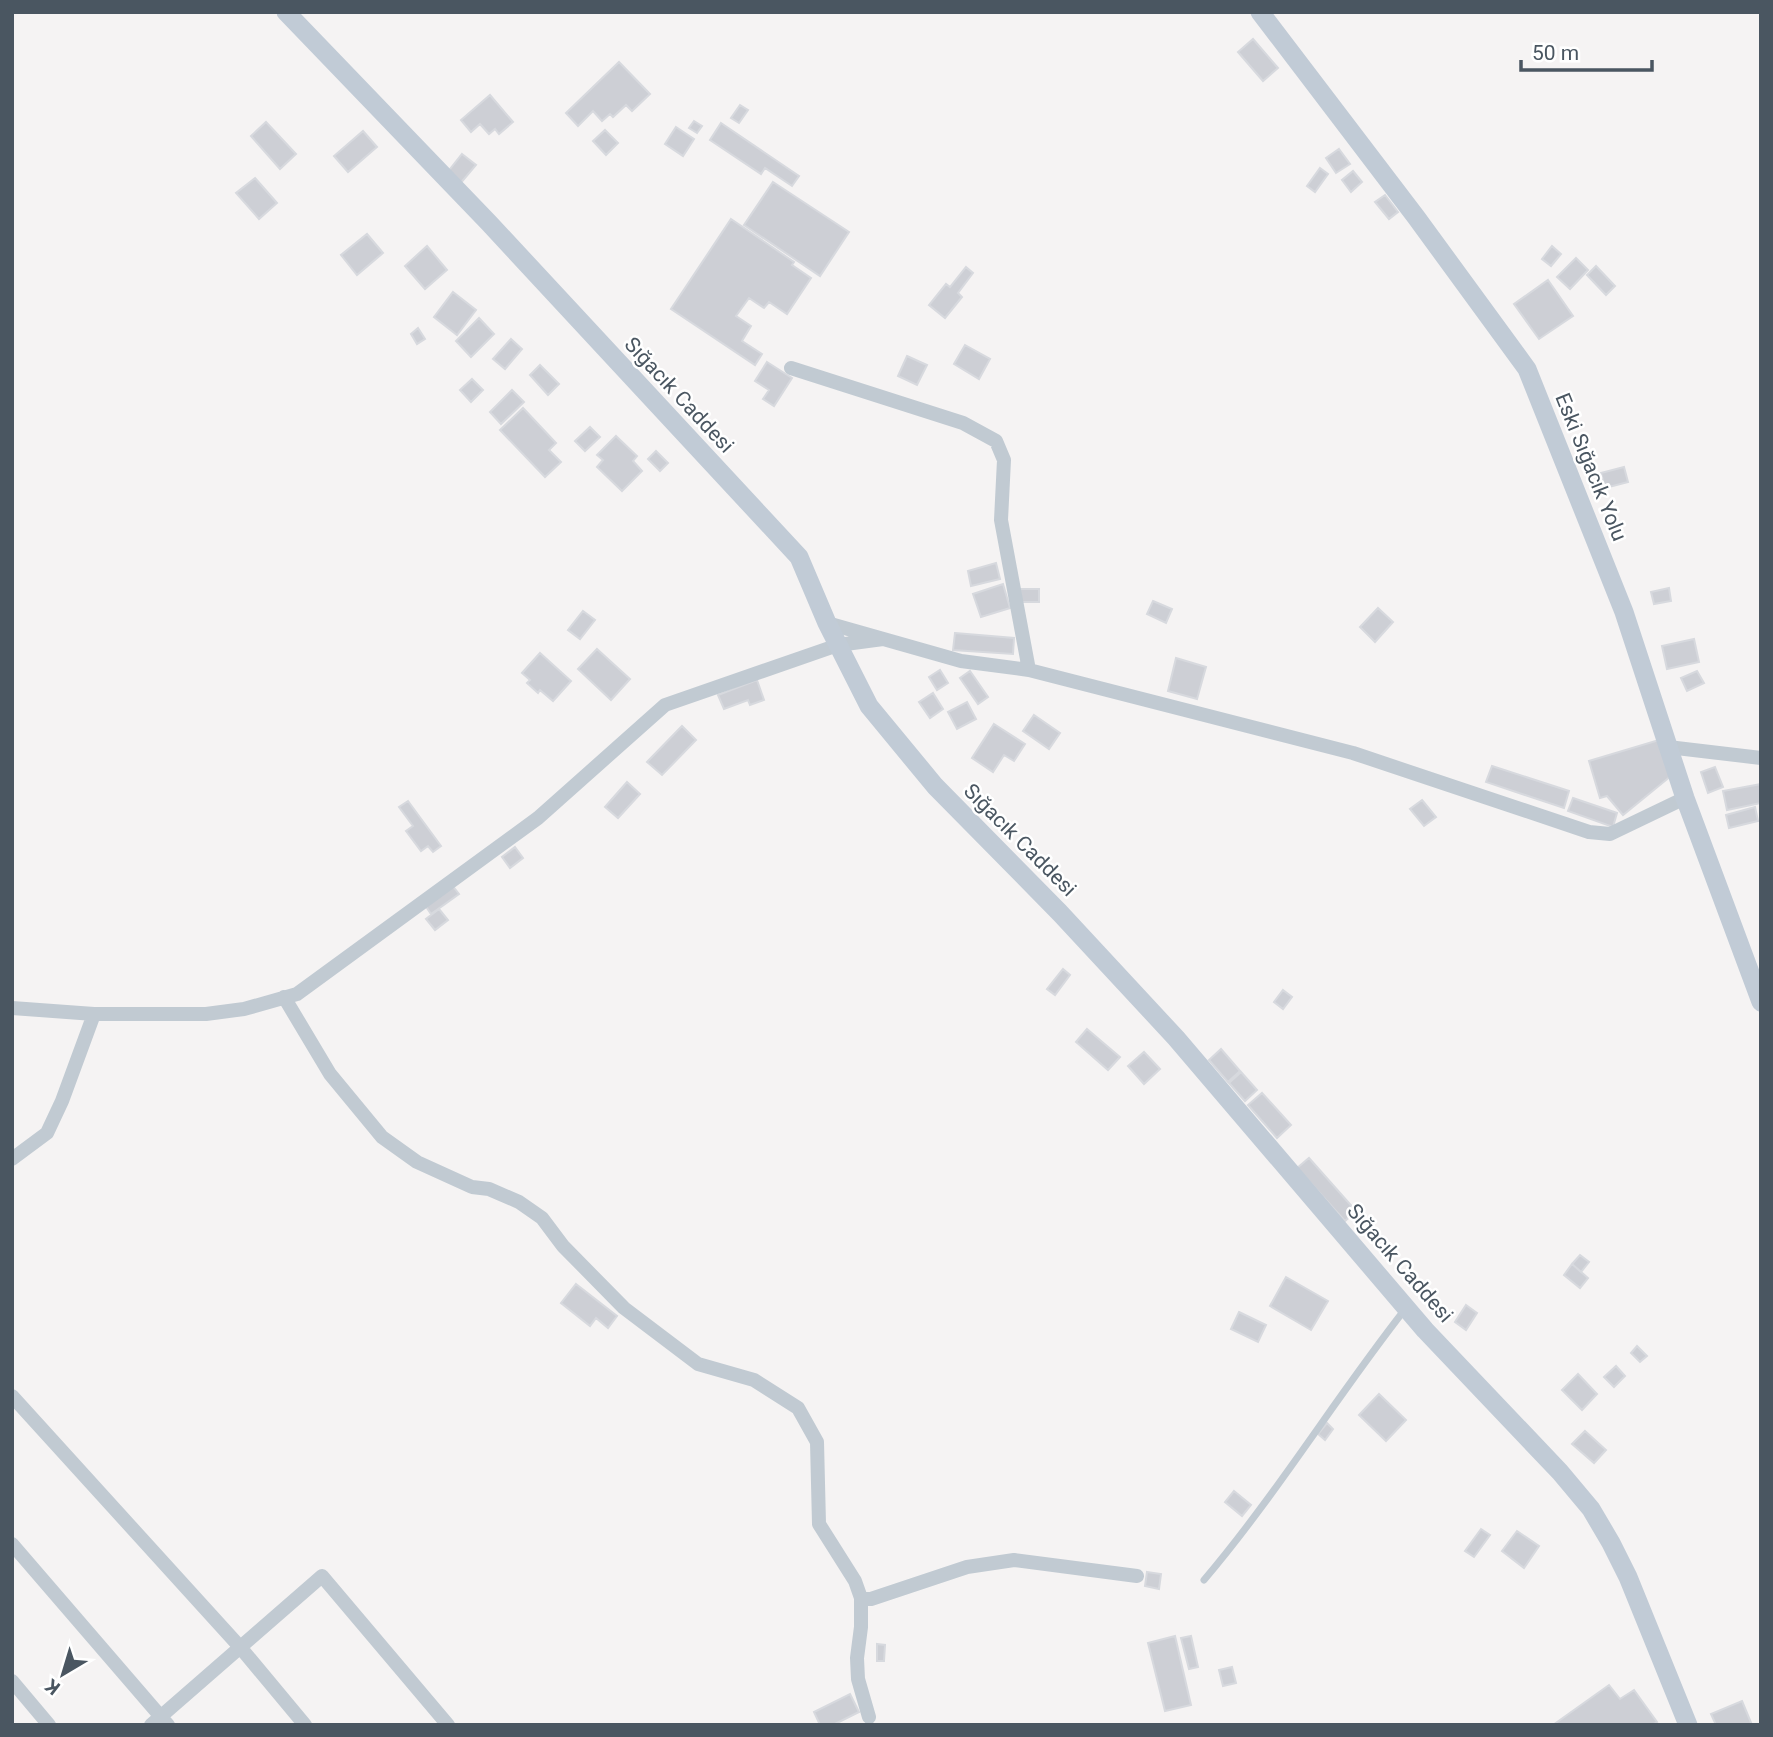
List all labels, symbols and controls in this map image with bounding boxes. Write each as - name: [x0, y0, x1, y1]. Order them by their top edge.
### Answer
- scale bar: [1521, 28, 1652, 72]
- text: 50 m: [1532, 41, 1579, 65]
- street label: Sığacık Caddesi: [619, 332, 739, 458]
- street label: Eski Sığacık Yolu: [1550, 390, 1632, 544]
- street label: Sığacık Caddesi: [959, 779, 1081, 901]
- street label: Sığacık Caddesi: [1342, 1199, 1458, 1327]
- north arrow: [28, 1639, 98, 1709]
- text: K: [40, 1674, 65, 1700]

